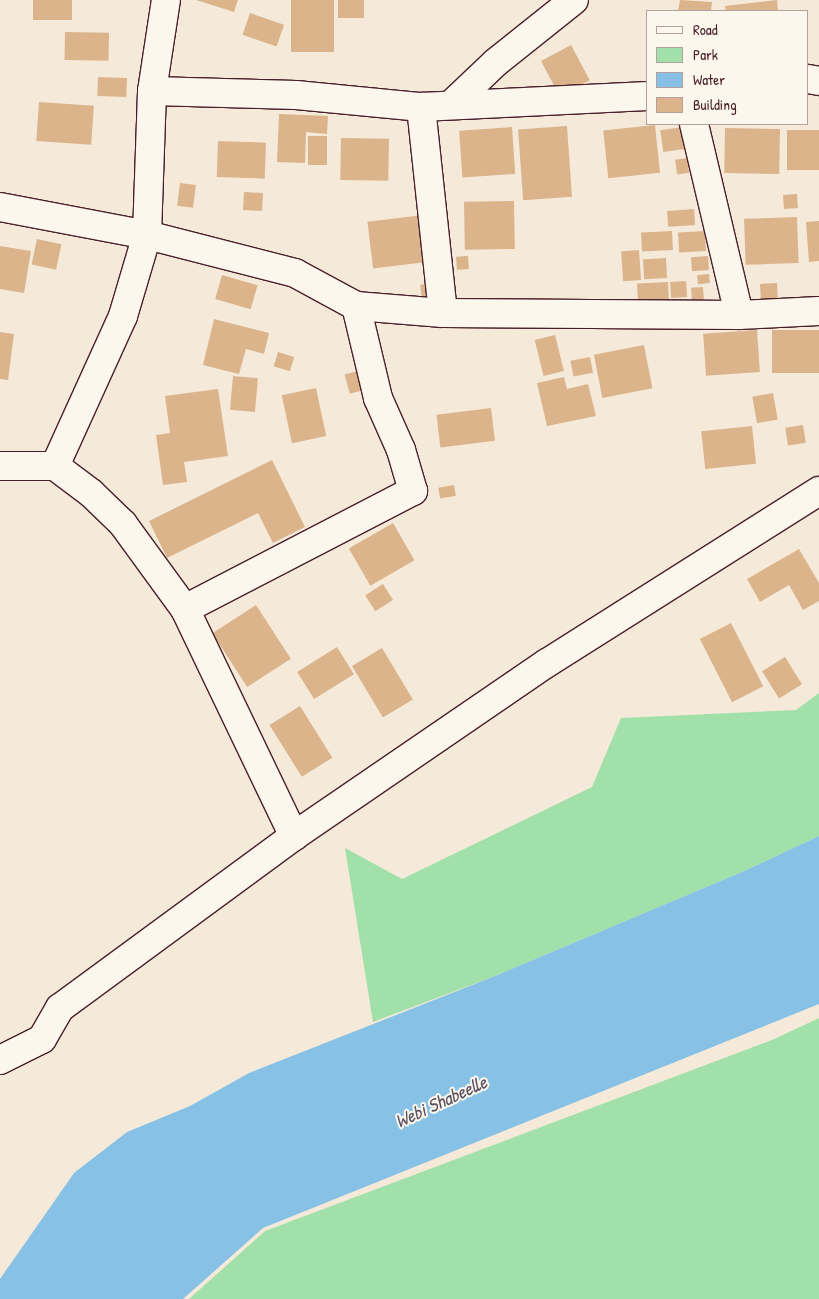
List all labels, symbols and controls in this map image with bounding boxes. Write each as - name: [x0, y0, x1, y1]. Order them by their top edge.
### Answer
- legend: [646, 10, 809, 125]
- text: Road: [693, 19, 718, 40]
- text: Park: [693, 44, 718, 65]
- text: Water: [693, 69, 725, 90]
- text: Building: [693, 94, 737, 115]
- water label: Webi Shabeelle: [392, 1071, 490, 1133]

